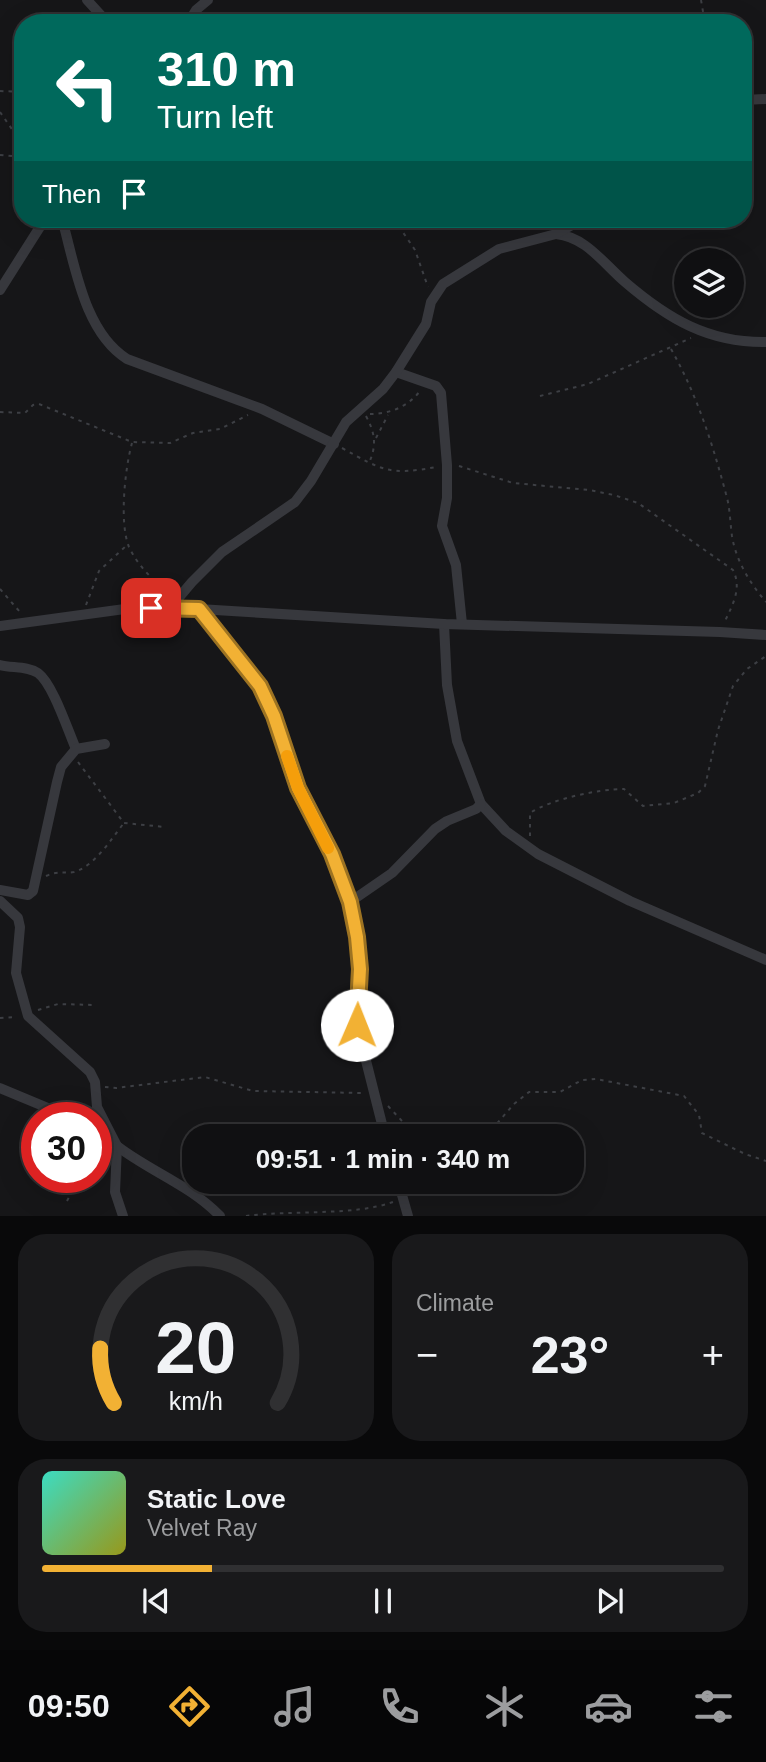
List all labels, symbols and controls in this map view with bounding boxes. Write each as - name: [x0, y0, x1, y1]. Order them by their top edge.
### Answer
- icon: left: [42, 42, 133, 133]
- text: 310 m: [157, 42, 296, 96]
- text: Turn left: [157, 99, 273, 135]
- icon: arrive: [115, 175, 153, 213]
- text: Then: [42, 179, 101, 209]
- map controls: [674, 248, 744, 318]
- button: layers: [674, 248, 744, 318]
- pin: [121, 578, 181, 638]
- icon: arrive: [132, 589, 170, 627]
- position arrow: [320, 988, 394, 1062]
- speed limit sign: 30: [21, 1102, 112, 1193]
- text: 09:51 · 1 min · 340 m: [256, 1144, 510, 1174]
- text: Climate: [416, 1290, 494, 1316]
- text: 20: [156, 1308, 236, 1389]
- text: 23°: [531, 1326, 609, 1384]
- text: −: [416, 1334, 438, 1376]
- text: +: [702, 1334, 724, 1376]
- text: km/h: [169, 1387, 223, 1415]
- text: Static Love: [147, 1484, 286, 1514]
- text: Velvet Ray: [147, 1515, 257, 1541]
- icon: previous: [137, 1582, 175, 1620]
- icon: pause: [364, 1582, 402, 1620]
- icon: next: [591, 1582, 629, 1620]
- icon: directions: [165, 1682, 214, 1731]
- icon: music: [270, 1682, 319, 1731]
- icon: phone: [375, 1682, 424, 1731]
- icon: climate: [480, 1682, 529, 1731]
- icon: car: [584, 1682, 633, 1731]
- icon: filters: [689, 1682, 738, 1731]
- text: 09:50: [28, 1688, 110, 1724]

